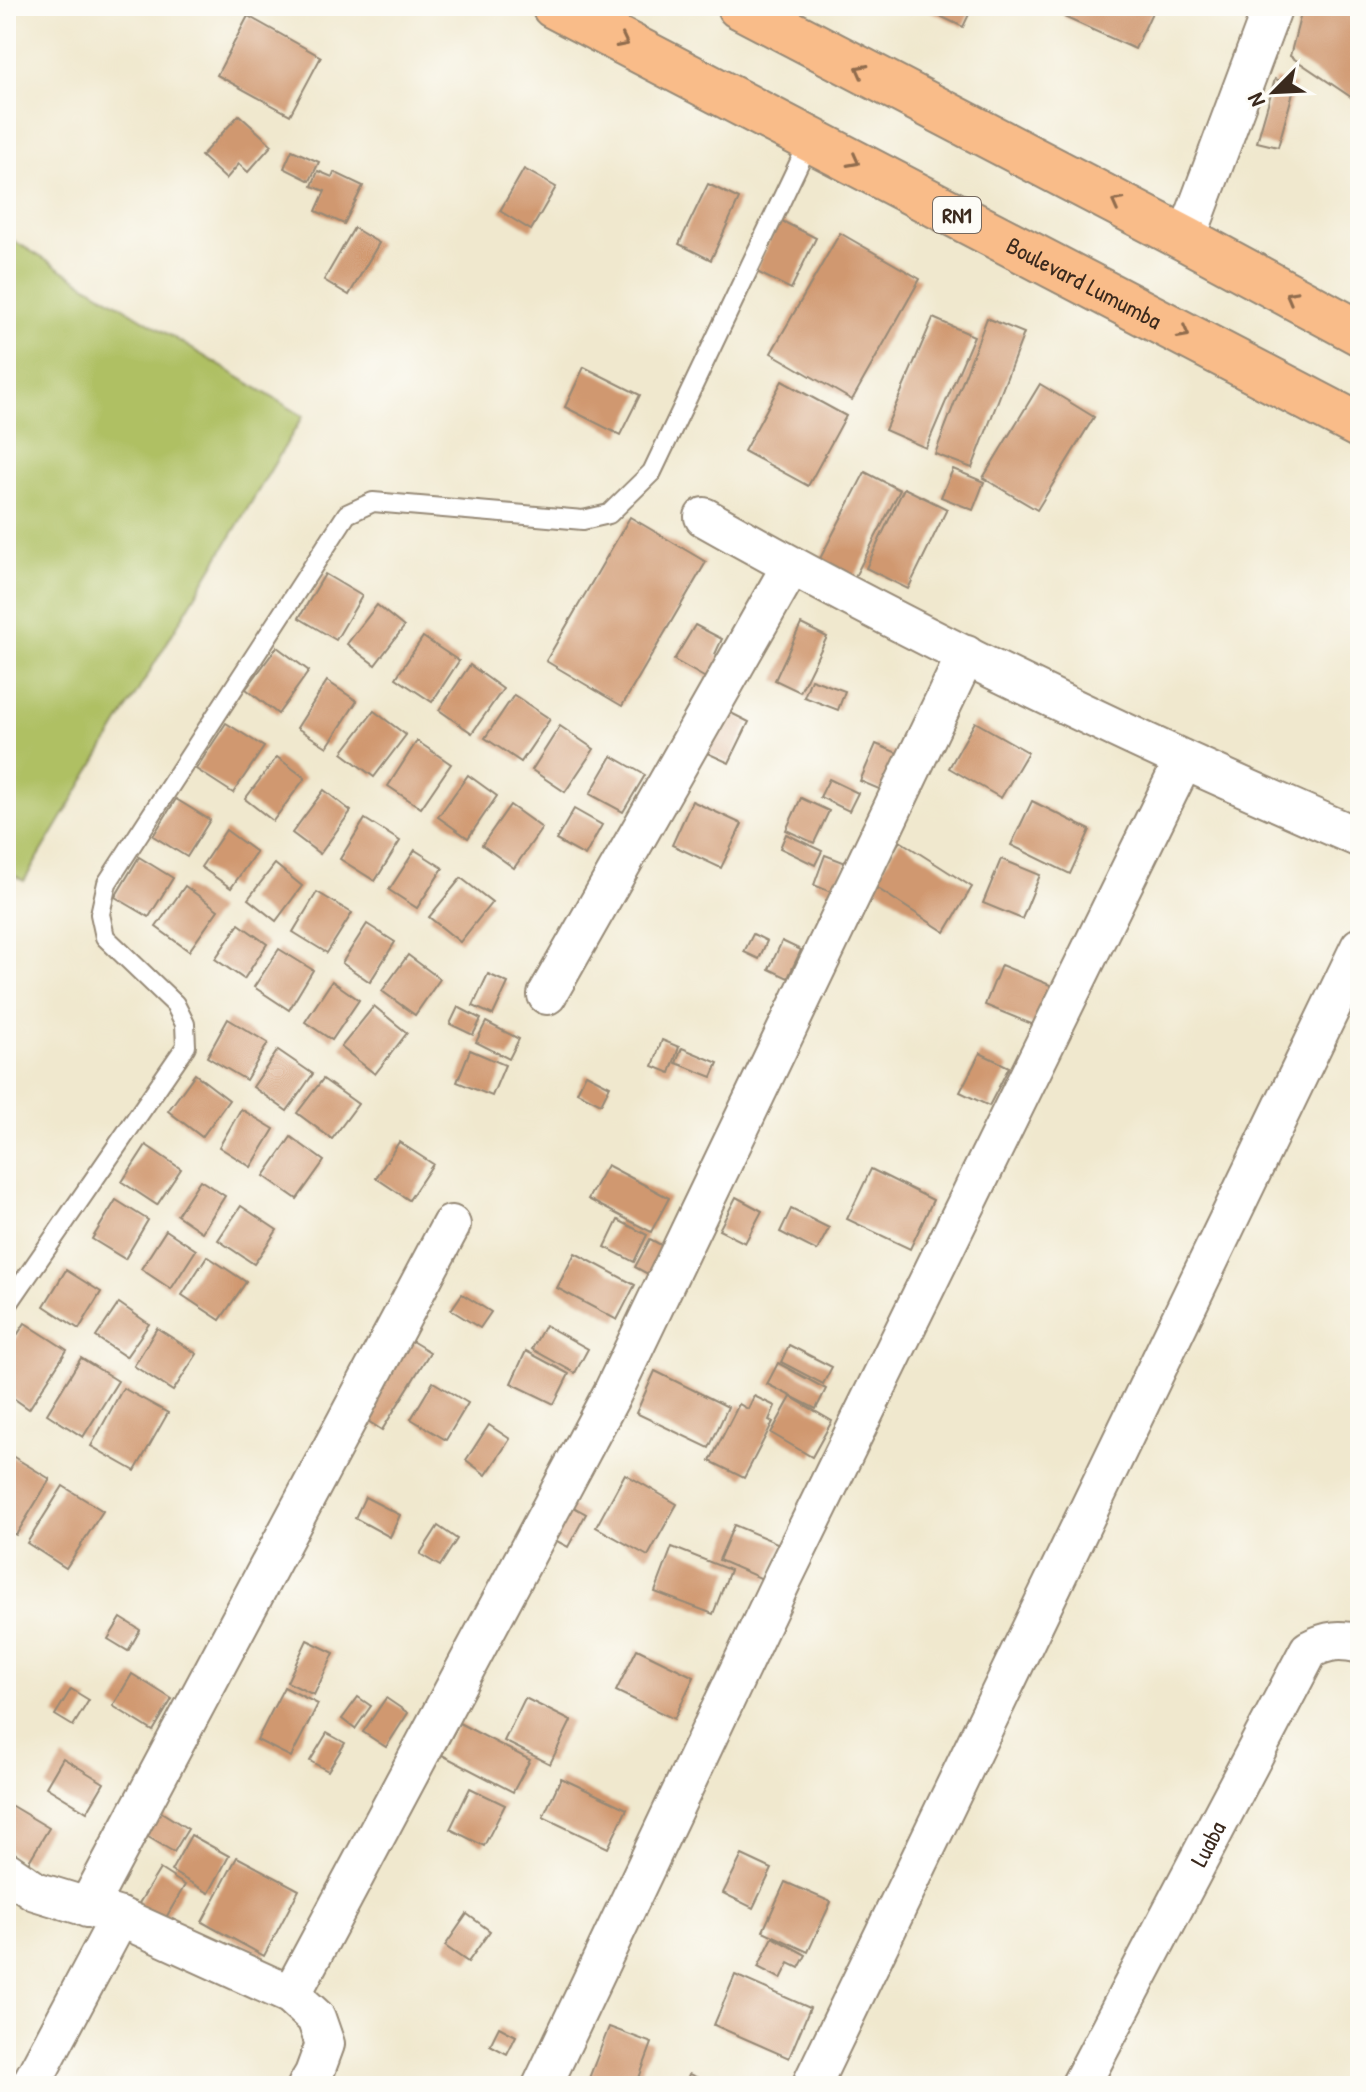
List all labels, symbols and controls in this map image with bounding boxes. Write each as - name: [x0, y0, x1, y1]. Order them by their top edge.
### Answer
- one-way arrow: [614, 32, 629, 47]
- north arrow: [1234, 52, 1314, 132]
- one-way arrow: [855, 64, 870, 79]
- text: N: [1240, 88, 1272, 112]
- one-way arrow: [846, 151, 860, 166]
- road number: RN1: [933, 197, 981, 233]
- one-way arrow: [1110, 197, 1125, 212]
- street label: Boulevard Lumumba: [1001, 229, 1167, 336]
- one-way arrow: [1286, 290, 1300, 306]
- one-way arrow: [1175, 324, 1190, 339]
- street label: Luaba: [1182, 1815, 1233, 1872]

